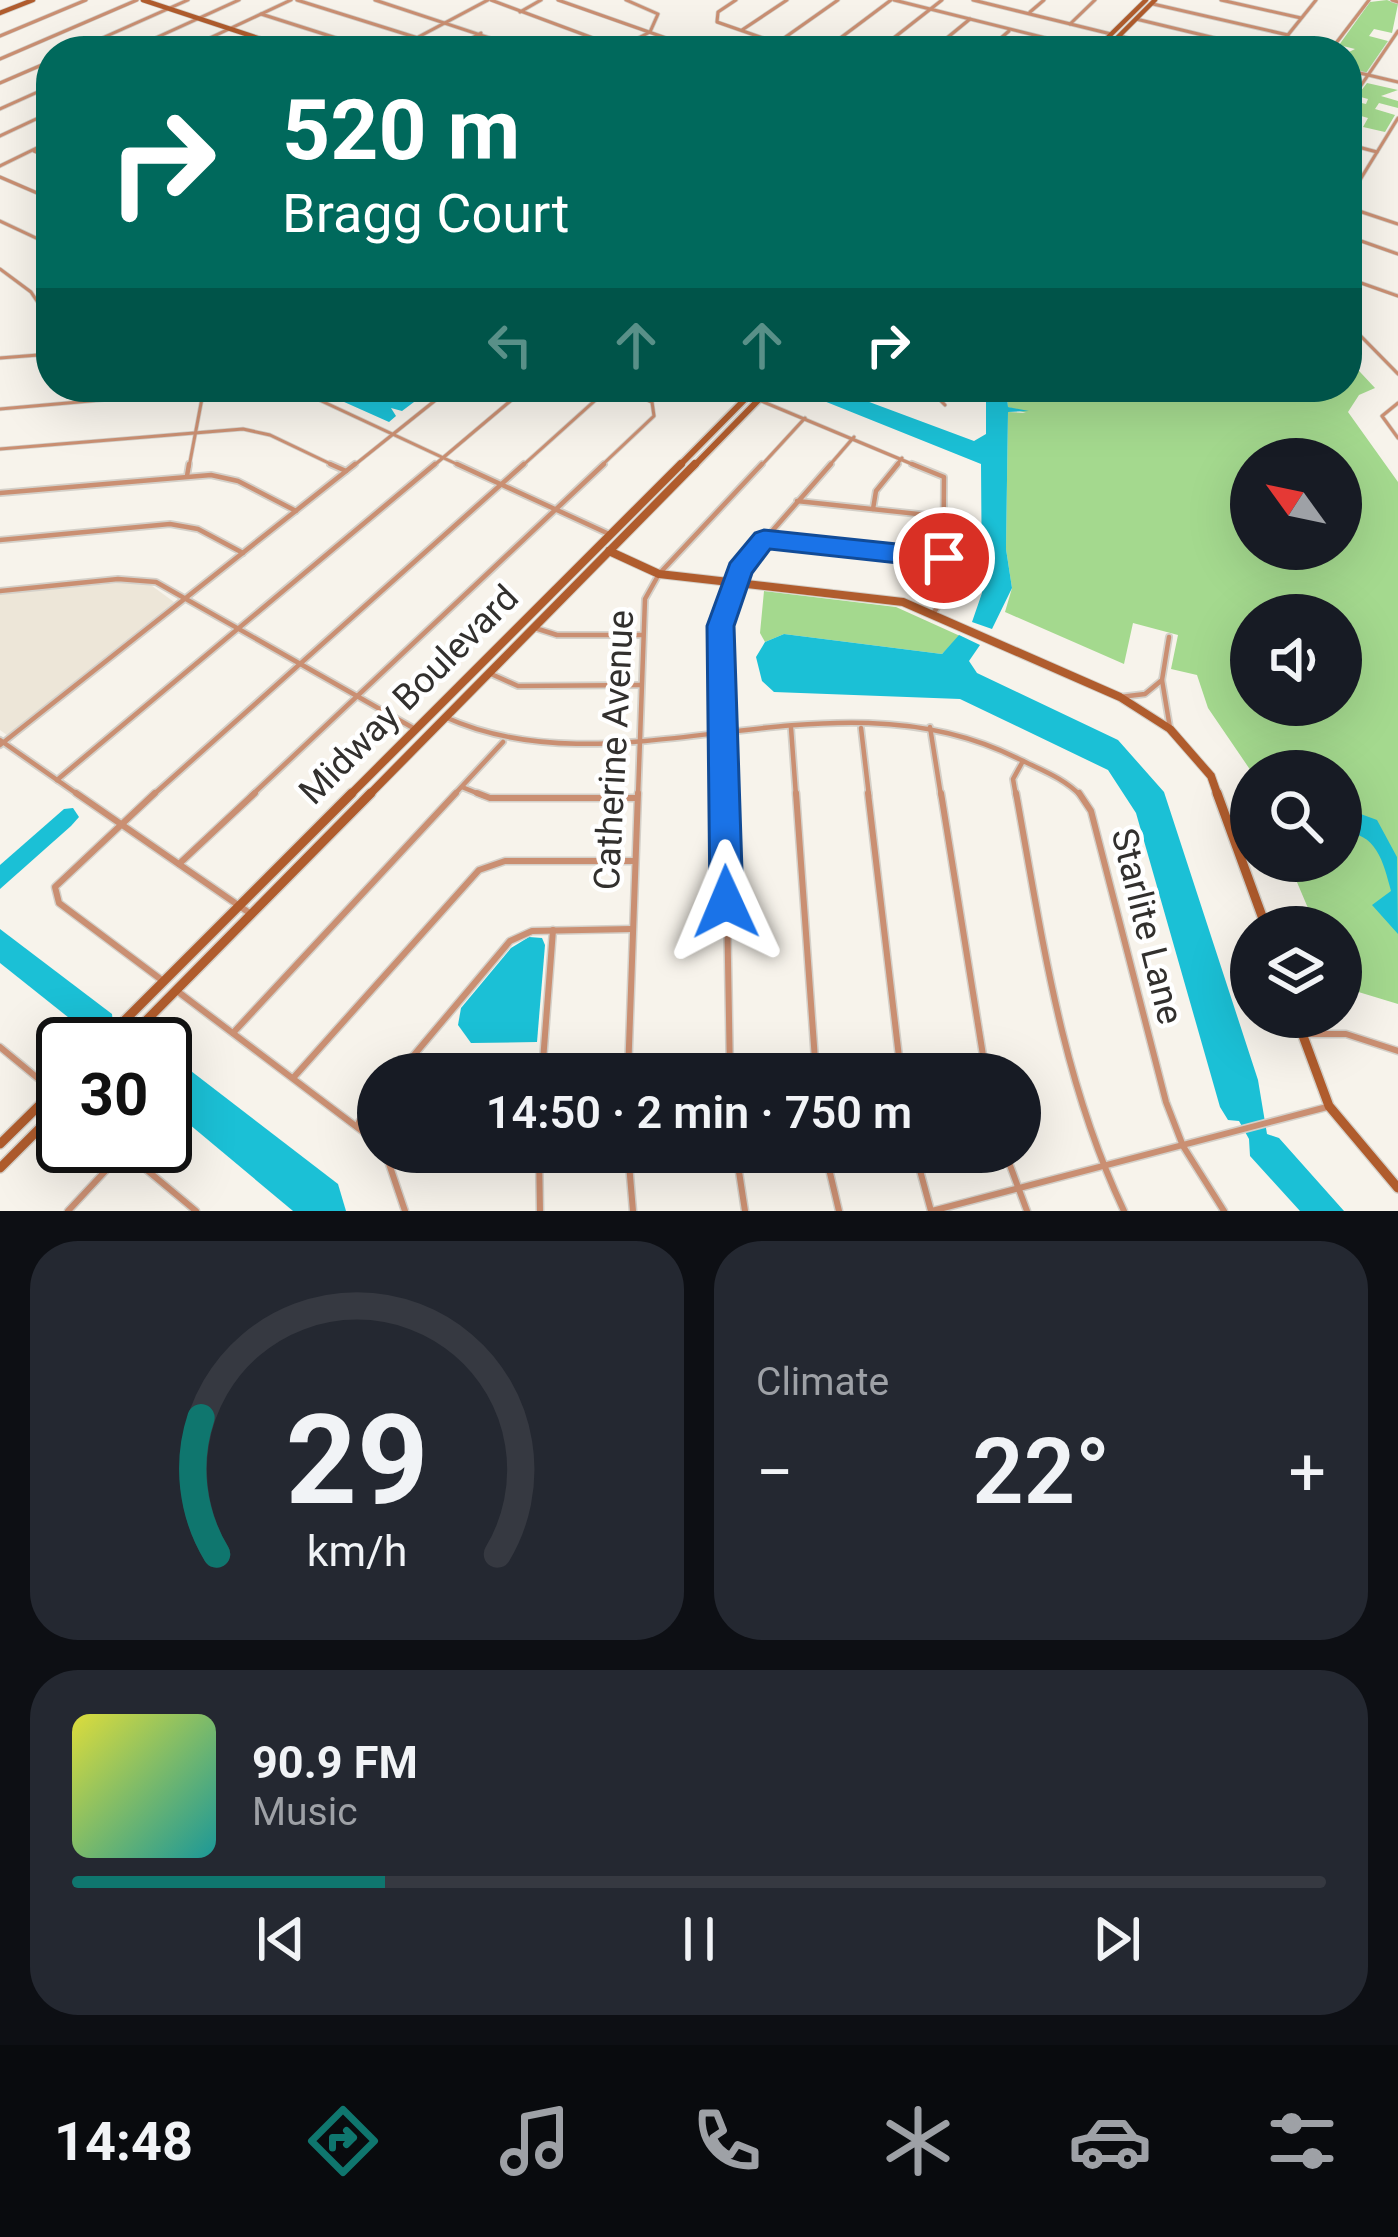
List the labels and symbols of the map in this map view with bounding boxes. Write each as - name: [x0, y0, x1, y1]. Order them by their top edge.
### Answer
- north arrow: [1230, 438, 1362, 570]
- pin: [893, 507, 995, 609]
- street label: Midway Boulevard: [291, 577, 527, 813]
- street label: Catherine Avenue: [586, 609, 642, 891]
- street label: Starlite Lane: [1102, 824, 1192, 1028]
- position arrow: [663, 839, 789, 965]
- speed limit sign: 30: [36, 1017, 192, 1173]

